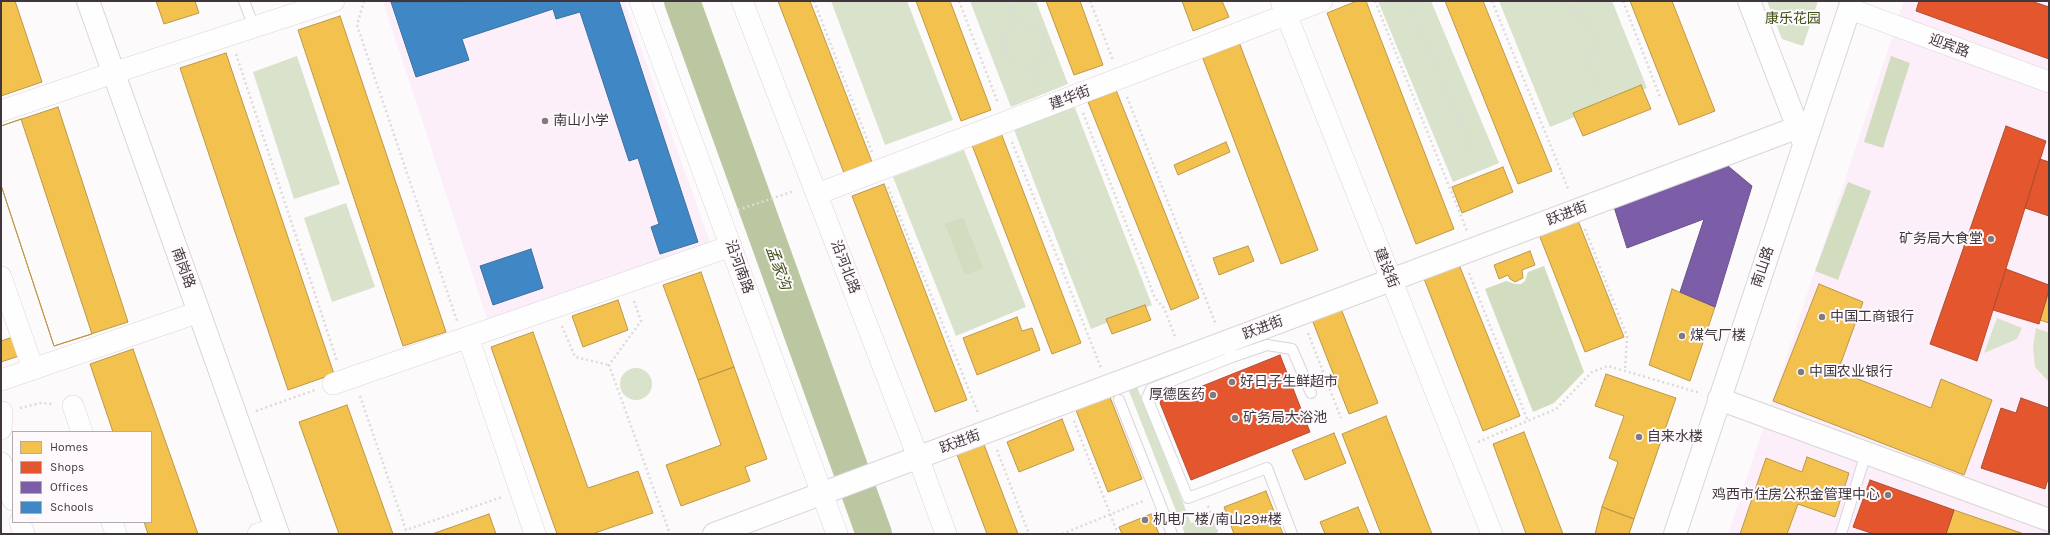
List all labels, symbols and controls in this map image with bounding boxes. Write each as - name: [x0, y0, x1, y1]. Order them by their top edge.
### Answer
- park label: 康乐花园: [1765, 11, 1821, 27]
- street label: 迎宾路: [1926, 31, 1972, 61]
- street label: 建华街: [1047, 83, 1093, 113]
- place label: 南山小学: [553, 113, 609, 129]
- marker: 南山小学: [540, 116, 550, 126]
- street label: 跃进街: [1544, 199, 1590, 229]
- place label: 矿务局大食堂: [1899, 231, 1983, 247]
- marker: 矿务局大食堂: [1986, 234, 1996, 244]
- street label: 沿河南路: [722, 238, 756, 296]
- street label: 沿河北路: [827, 238, 863, 296]
- water label: 孟家沟: [762, 244, 794, 292]
- street label: 南山路: [1749, 244, 1777, 290]
- street label: 南岗路: [168, 245, 198, 291]
- street label: 建设街: [1370, 245, 1402, 291]
- place label: 中国工商银行: [1830, 309, 1914, 325]
- marker: 中国工商银行: [1817, 312, 1827, 322]
- street label: 跃进街: [1240, 313, 1286, 343]
- place label: 煤气厂楼: [1690, 328, 1746, 344]
- marker: 煤气厂楼: [1677, 331, 1687, 341]
- place label: 中国农业银行: [1809, 364, 1893, 380]
- marker: 中国农业银行: [1796, 367, 1806, 377]
- place label: 好日子生鲜超市: [1240, 374, 1338, 390]
- marker: 好日子生鲜超市: [1227, 377, 1237, 387]
- place label: 厚德医药: [1149, 387, 1205, 403]
- marker: 厚德医药: [1208, 390, 1218, 400]
- place label: 矿务局大浴池: [1243, 410, 1327, 426]
- marker: 矿务局大浴池: [1230, 413, 1240, 423]
- street label: 跃进街: [937, 427, 983, 457]
- place label: 自来水楼: [1647, 429, 1703, 445]
- legend: [12, 431, 152, 523]
- marker: 自来水楼: [1634, 432, 1644, 442]
- text: Homes: [50, 440, 88, 454]
- text: Shops: [50, 460, 84, 474]
- text: Offices: [50, 480, 88, 494]
- place label: 鸡西市住房公积金管理中心: [1712, 487, 1880, 503]
- marker: 鸡西市住房公积金管理中心: [1883, 490, 1893, 500]
- text: Schools: [50, 500, 93, 514]
- place label: 机电厂楼/南山29#楼: [1153, 512, 1282, 528]
- marker: 机电厂楼/南山29#楼: [1140, 515, 1150, 525]

